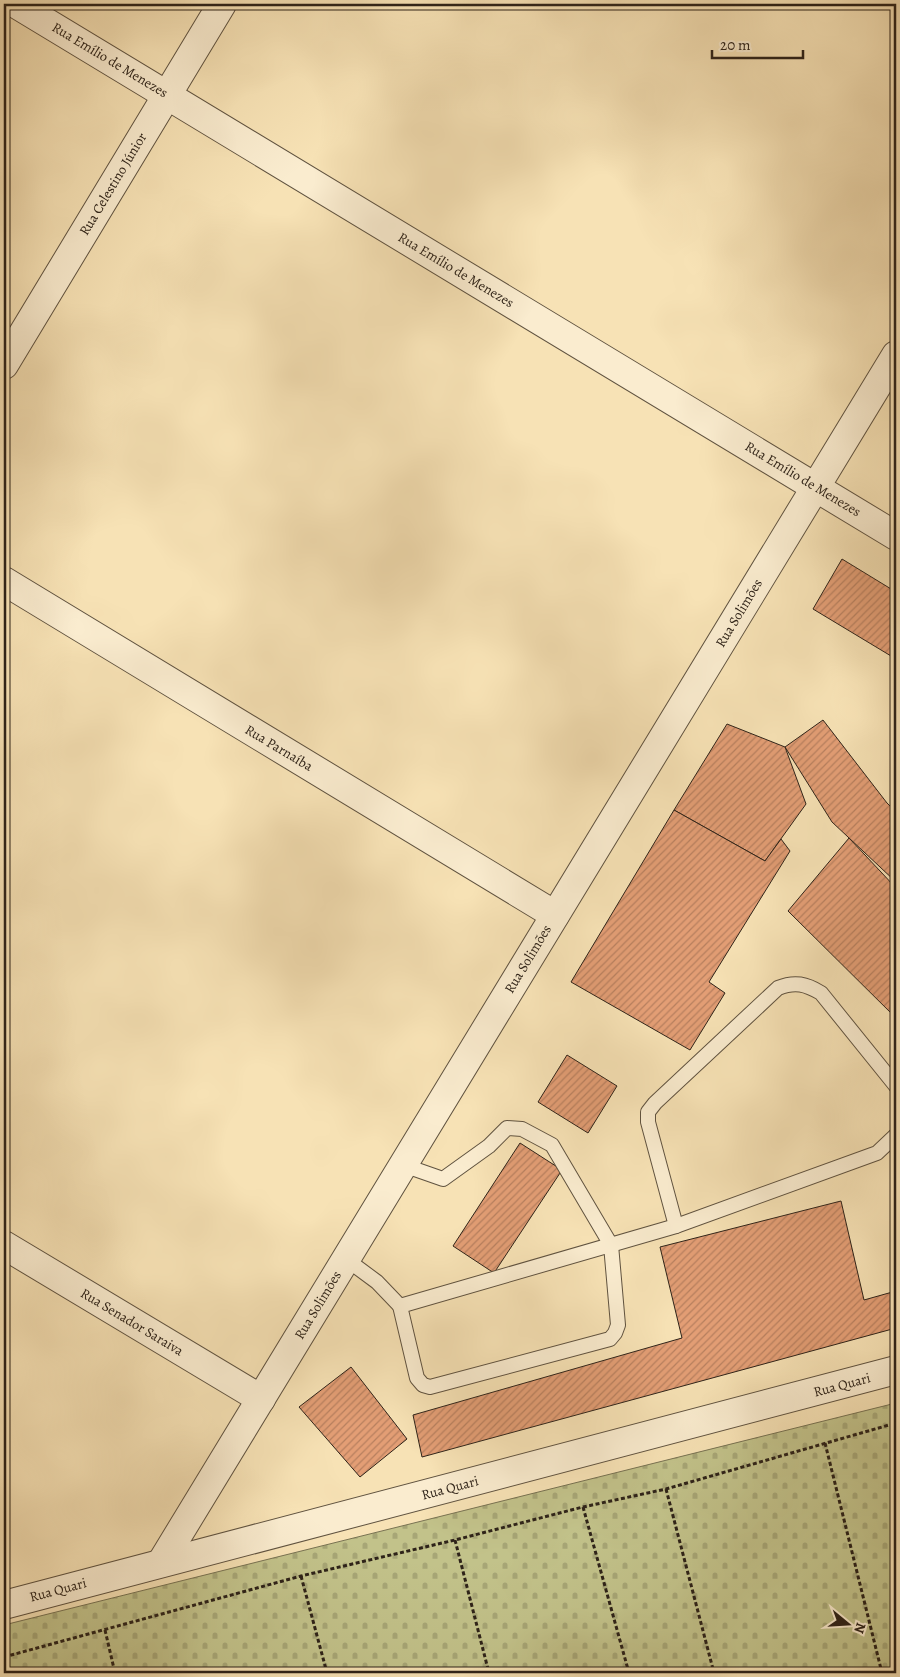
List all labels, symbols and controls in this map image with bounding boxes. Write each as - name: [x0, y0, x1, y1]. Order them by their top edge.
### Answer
- street label: Rua Emílio de Menezes: [48, 18, 172, 102]
- scale bar: [712, 28, 804, 60]
- text: 20 m: [720, 35, 751, 55]
- street label: Rua Celestino Júnior: [75, 129, 152, 239]
- street label: Rua Emílio de Menezes: [394, 228, 518, 312]
- street label: Rua Emílio de Menezes: [741, 437, 865, 521]
- street label: Rua Solimões: [711, 575, 767, 651]
- street label: Rua Parnaíba: [241, 720, 317, 776]
- street label: Rua Solimões: [500, 921, 556, 997]
- street label: Rua Solimões: [290, 1267, 346, 1343]
- street label: Rua Senador Saraiva: [77, 1284, 187, 1361]
- street label: Rua Quari: [811, 1368, 873, 1402]
- street label: Rua Quari: [419, 1471, 481, 1505]
- street label: Rua Quari: [27, 1573, 89, 1607]
- north arrow: [822, 1600, 872, 1650]
- text: N: [849, 1620, 870, 1636]

